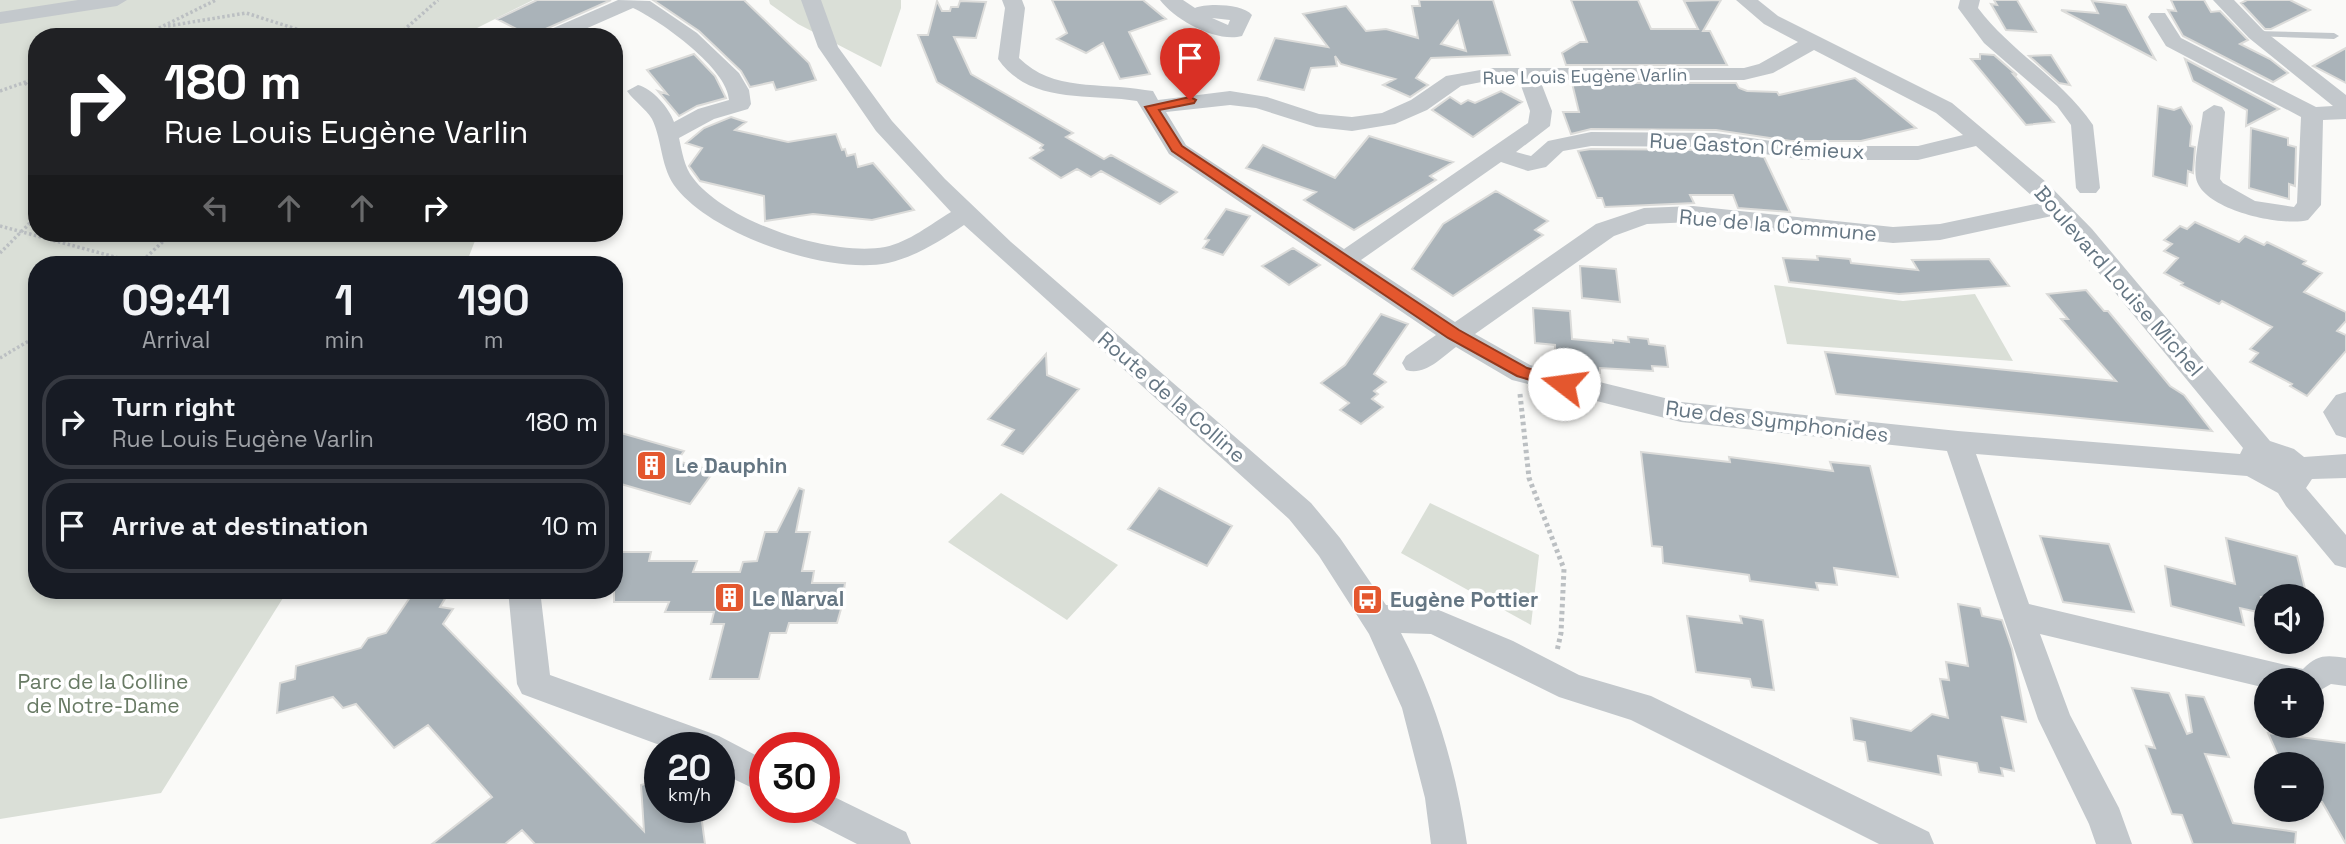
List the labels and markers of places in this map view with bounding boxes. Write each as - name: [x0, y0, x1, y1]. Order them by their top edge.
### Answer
- pin: [1160, 28, 1220, 100]
- building icon: Le Dauphin: [635, 448, 669, 482]
- place label: Le Dauphin: [675, 452, 787, 479]
- building icon: Le Narval: [712, 581, 746, 615]
- bus stop icon: Eugène Pottier: [1350, 582, 1384, 616]
- place label: Le Narval: [752, 585, 844, 612]
- place label: Eugène Pottier: [1390, 586, 1538, 613]

